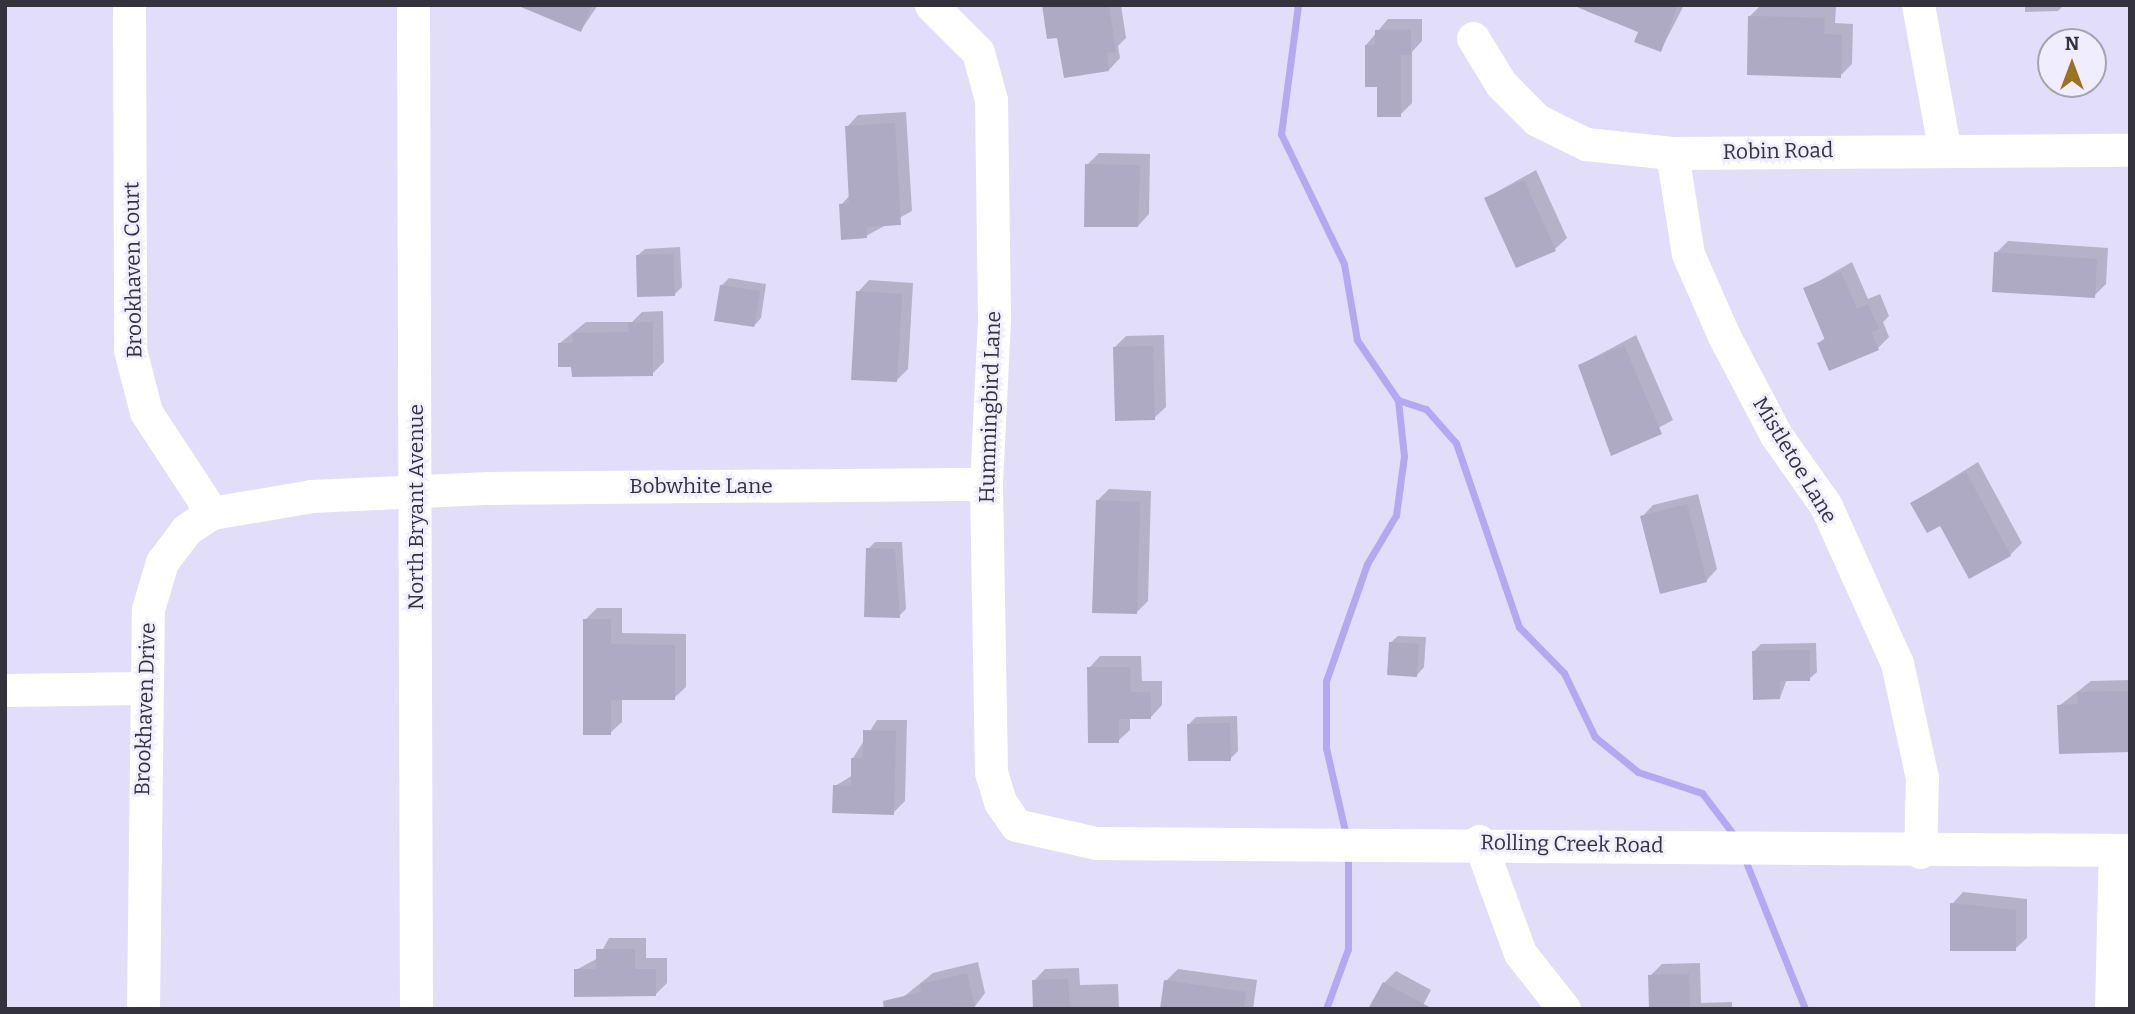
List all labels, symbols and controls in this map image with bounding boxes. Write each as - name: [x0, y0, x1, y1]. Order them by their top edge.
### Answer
- north arrow: [2037, 28, 2107, 98]
- text: N: [2065, 32, 2079, 55]
- street label: Robin Road: [1722, 137, 1834, 165]
- street label: Brookhaven Court: [119, 182, 147, 358]
- street label: Hummingbird Lane: [974, 310, 1006, 504]
- street label: Mistletoe Lane: [1747, 392, 1843, 528]
- street label: North Bryant Avenue: [403, 404, 429, 610]
- street label: Bobwhite Lane: [629, 473, 773, 499]
- street label: Brookhaven Drive: [129, 622, 161, 796]
- street label: Rolling Creek Road: [1480, 830, 1664, 858]

